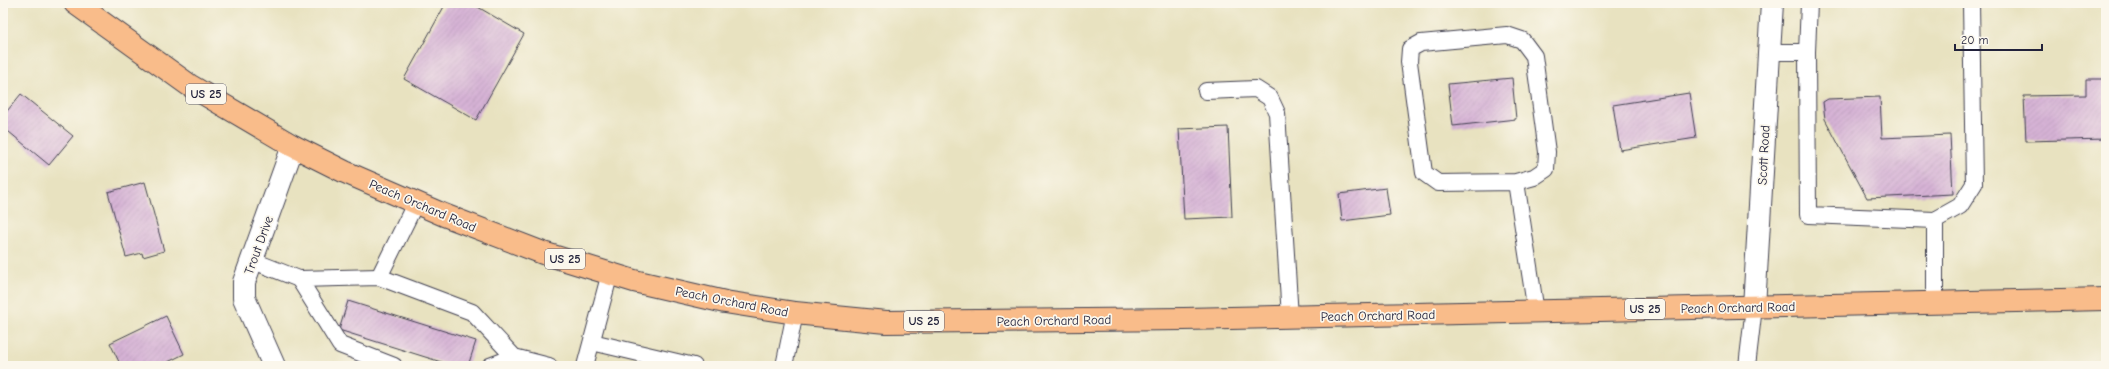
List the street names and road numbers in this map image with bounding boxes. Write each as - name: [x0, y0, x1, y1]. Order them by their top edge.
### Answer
- road number: US 25: [186, 84, 226, 104]
- street label: Scott Road: [1754, 125, 1773, 185]
- street label: Peach Orchard Road: [367, 176, 479, 235]
- street label: Trout Drive: [241, 213, 276, 277]
- road number: US 25: [545, 249, 585, 269]
- street label: Peach Orchard Road: [674, 283, 790, 320]
- road number: US 25: [1625, 299, 1665, 319]
- street label: Peach Orchard Road: [1681, 299, 1795, 316]
- street label: Peach Orchard Road: [1321, 307, 1435, 324]
- road number: US 25: [904, 311, 944, 331]
- street label: Peach Orchard Road: [997, 312, 1111, 329]

